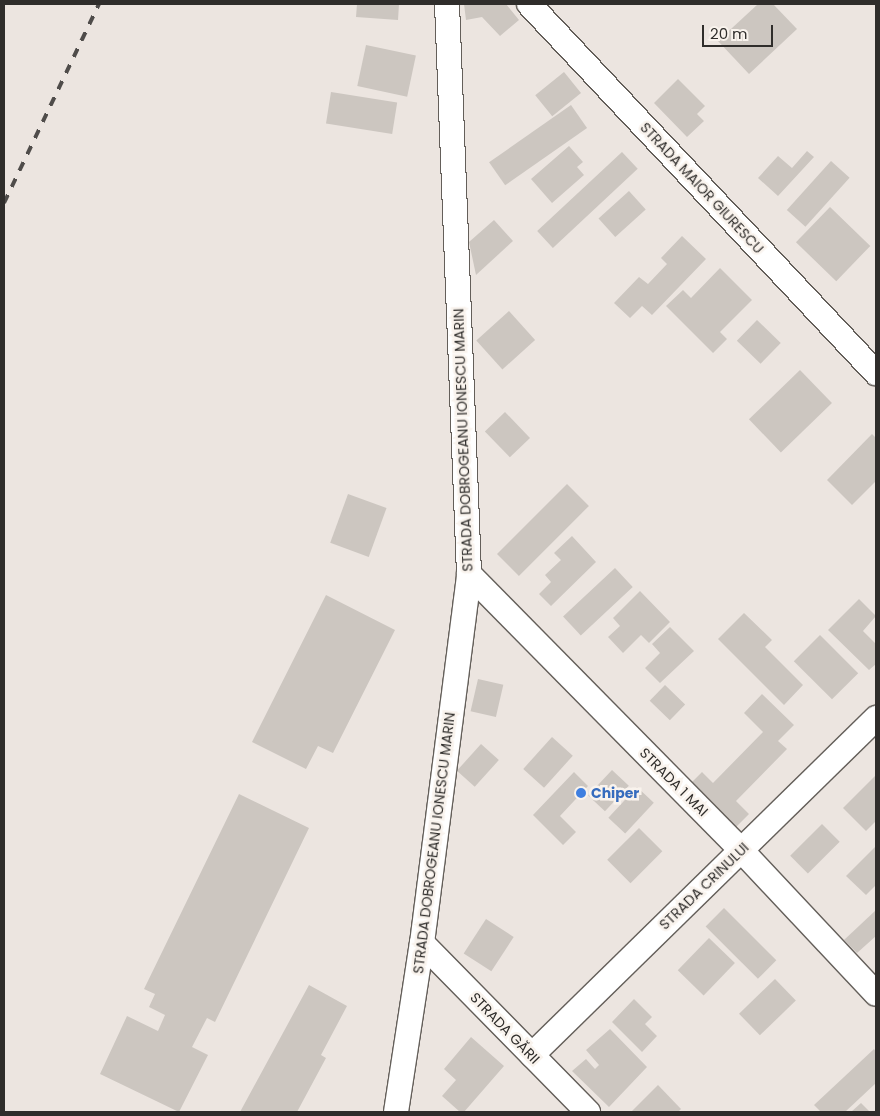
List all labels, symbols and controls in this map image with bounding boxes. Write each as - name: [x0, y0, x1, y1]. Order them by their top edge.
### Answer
- scale bar: [705, 15, 776, 47]
- text: 20 m: [710, 23, 748, 44]
- street label: STRADA MAIOR GIURESCU: [637, 119, 767, 257]
- street label: STRADA DOBROGEANU IONESCU MARIN: [450, 308, 476, 572]
- street label: STRADA DOBROGEANU IONESCU MARIN: [410, 711, 458, 975]
- street label: STRADA 1 MAI: [636, 744, 712, 820]
- place label: Chiper: [591, 785, 639, 801]
- marker: Chiper: [575, 787, 587, 799]
- street label: STRADA CRINULUI: [656, 839, 752, 933]
- street label: STRADA GĂRII: [467, 989, 543, 1067]

